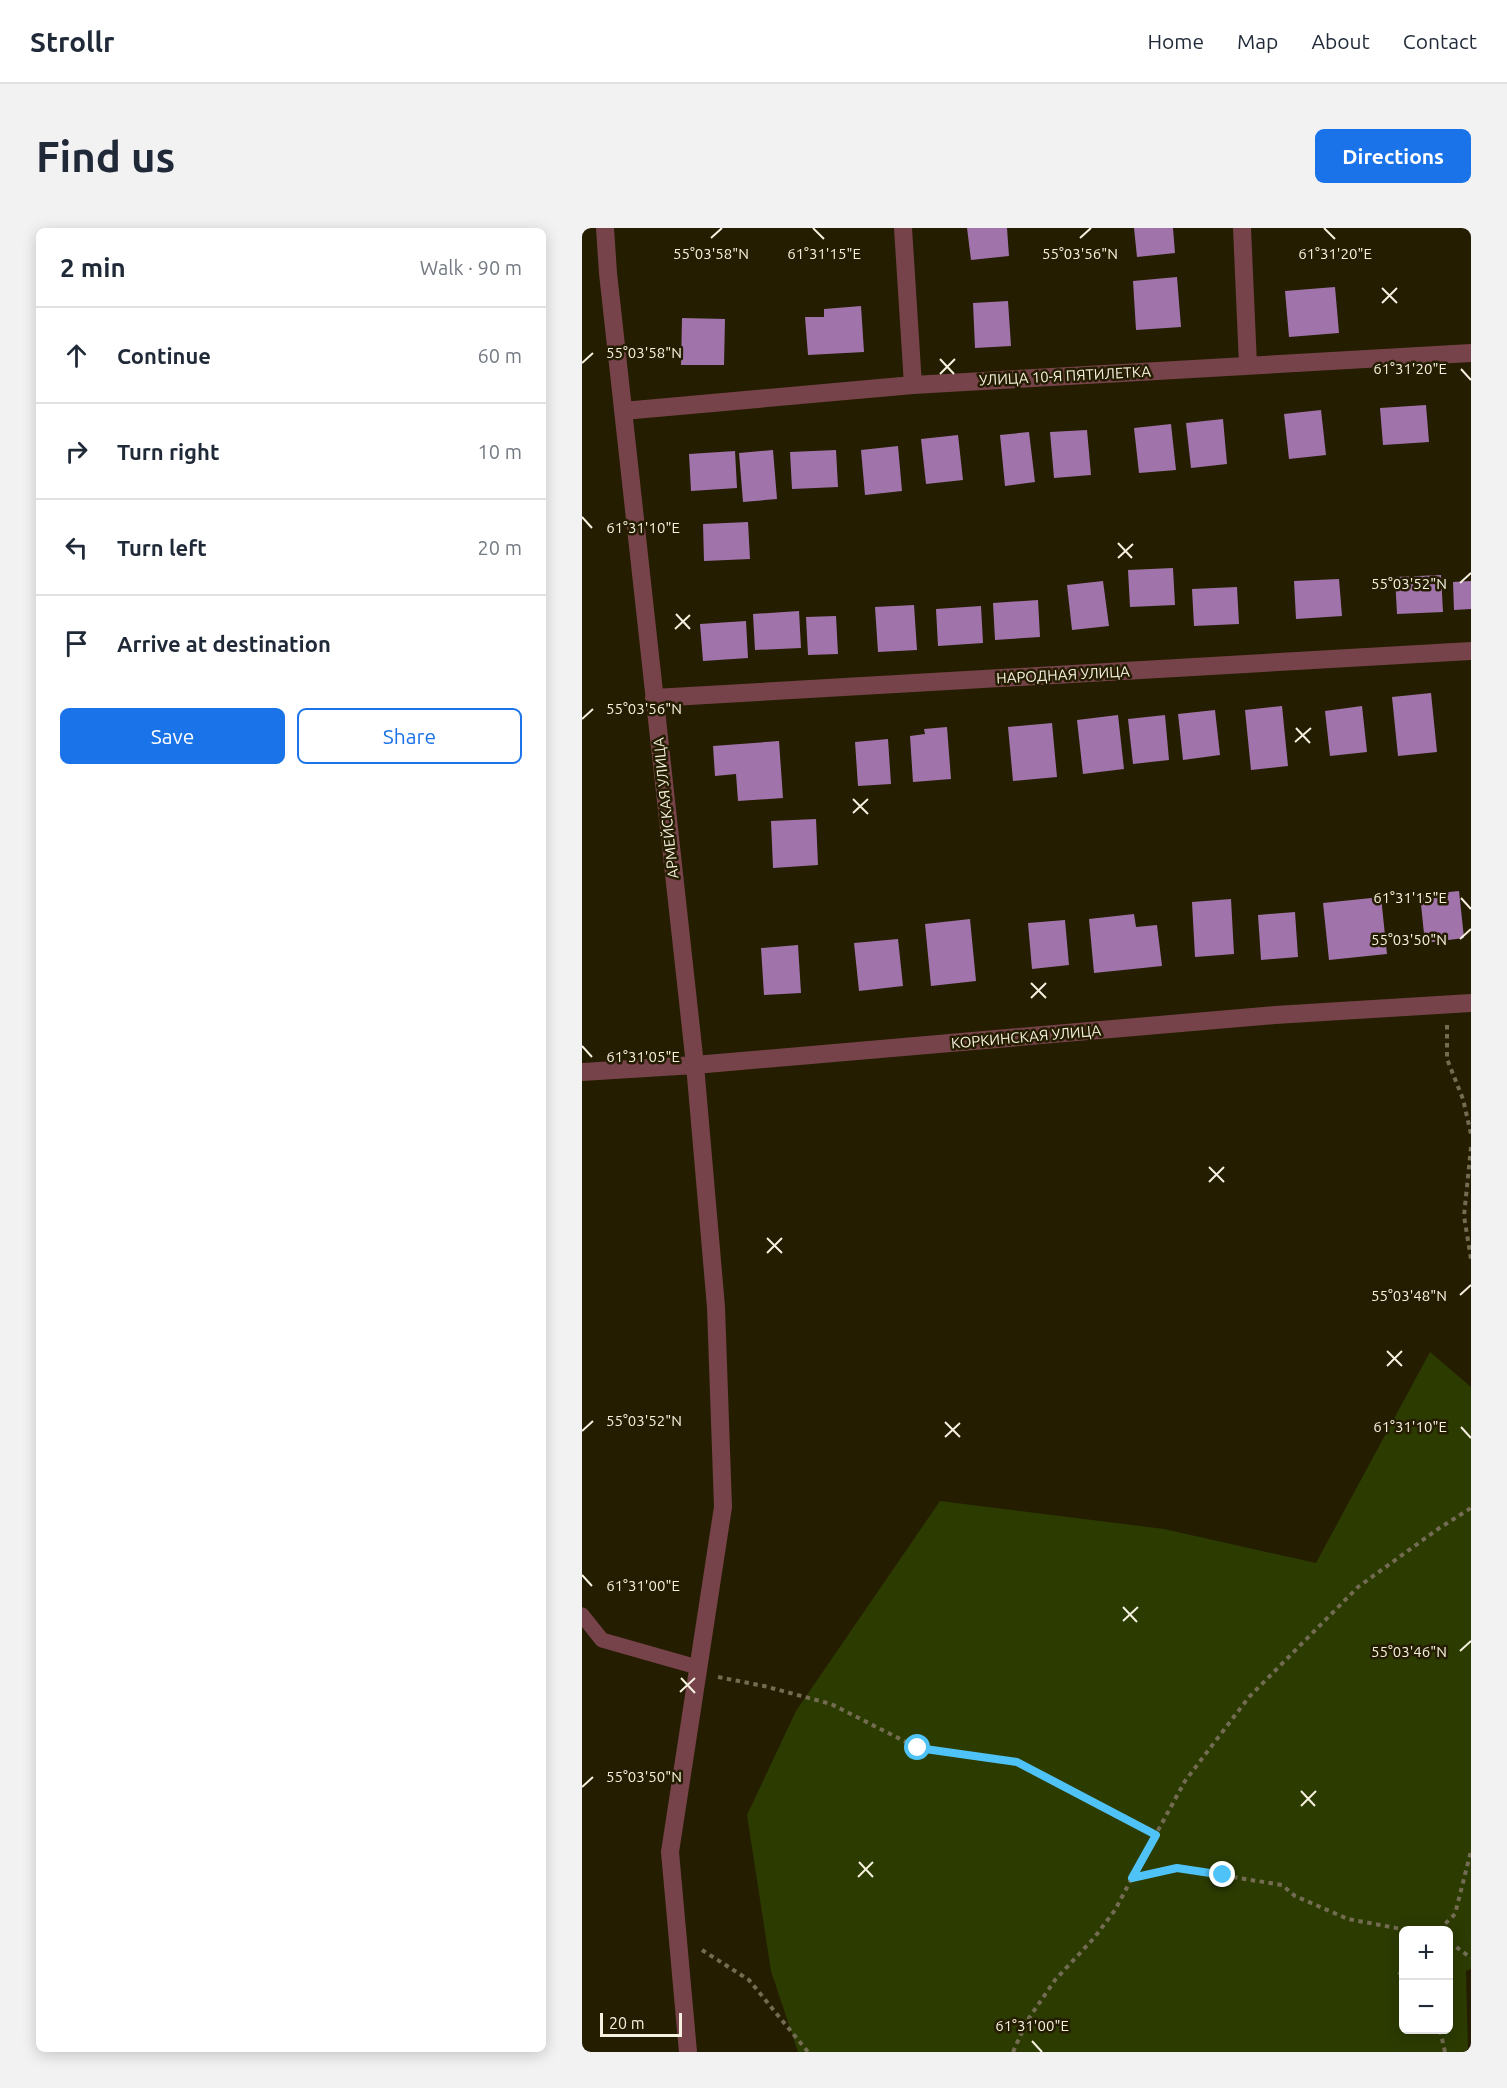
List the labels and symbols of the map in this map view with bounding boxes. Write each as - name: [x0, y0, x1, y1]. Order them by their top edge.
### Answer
- text: 55°03'58"N: [673, 245, 749, 262]
- text: 61°31'15"E: [787, 245, 861, 262]
- text: 55°03'56"N: [1042, 245, 1118, 262]
- text: 61°31'20"E: [1298, 245, 1372, 262]
- text: 55°03'58"N: [606, 344, 682, 361]
- text: 61°31'20"E: [1373, 360, 1447, 377]
- street label: УЛИЦА 10-Я ПЯТИЛЕТКА: [979, 362, 1152, 388]
- text: 61°31'10"E: [606, 519, 680, 536]
- text: 55°03'52"N: [1371, 575, 1447, 592]
- street label: НАРОДНАЯ УЛИЦА: [996, 662, 1130, 686]
- text: 55°03'56"N: [606, 700, 682, 717]
- street label: АРМЕЙСКАЯ УЛИЦА: [650, 736, 681, 879]
- text: 61°31'15"E: [1373, 889, 1447, 906]
- text: 55°03'50"N: [1371, 931, 1447, 948]
- street label: КОРКИНСКАЯ УЛИЦА: [950, 1021, 1102, 1052]
- text: 61°31'05"E: [606, 1048, 680, 1065]
- text: 55°03'48"N: [1371, 1287, 1447, 1304]
- text: 55°03'52"N: [606, 1412, 682, 1429]
- text: 61°31'10"E: [1373, 1418, 1447, 1435]
- text: 61°31'00"E: [606, 1577, 680, 1594]
- text: 55°03'46"N: [1371, 1643, 1447, 1660]
- route start: [904, 1734, 930, 1760]
- text: 55°03'50"N: [606, 1768, 682, 1785]
- route end: [1209, 1861, 1235, 1887]
- scale bar: [600, 2010, 682, 2038]
- text: 61°31'00"E: [995, 2017, 1069, 2034]

